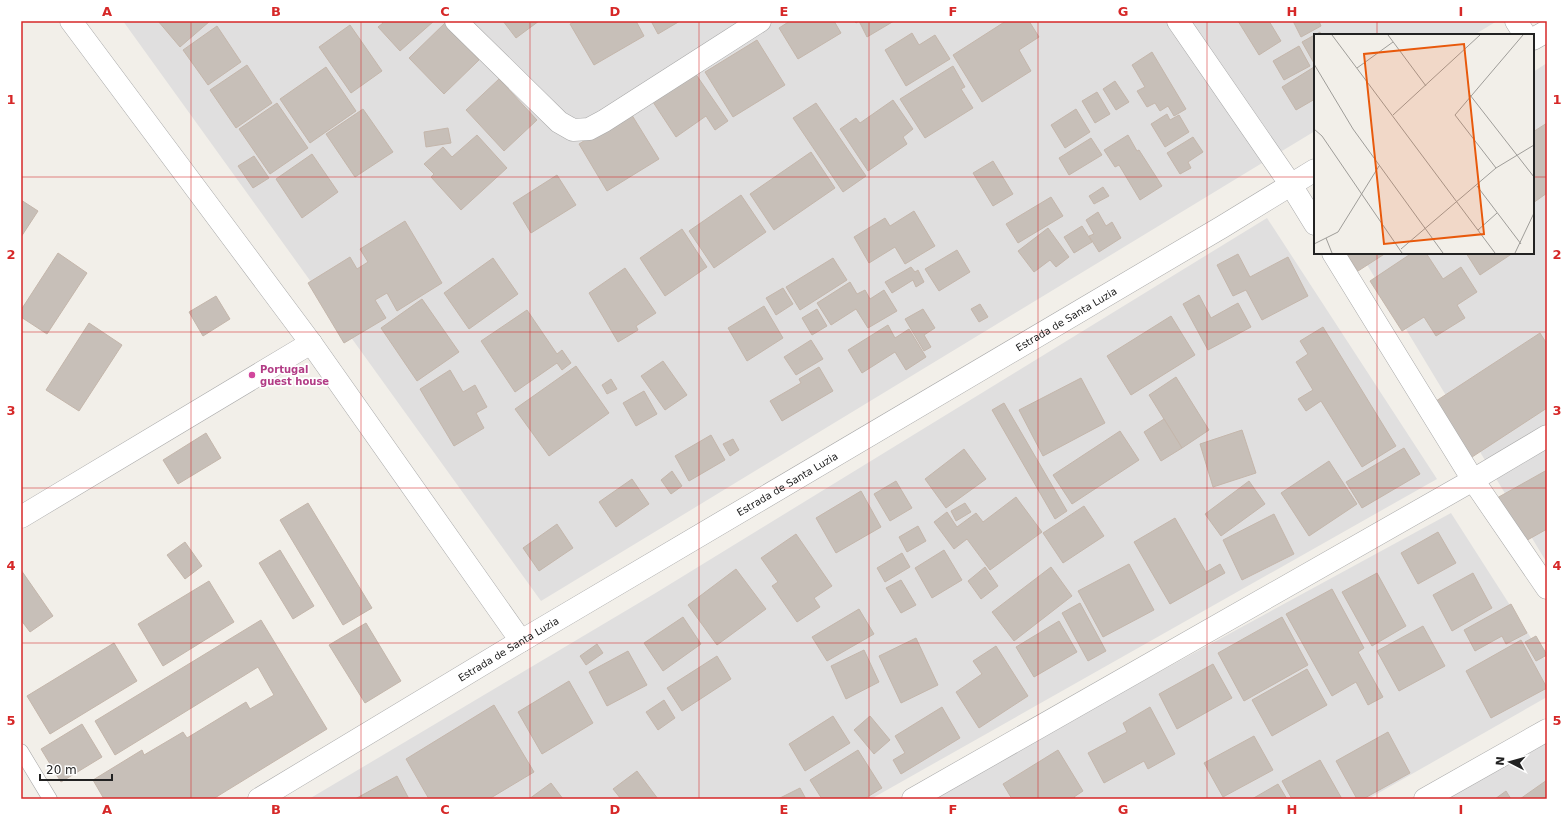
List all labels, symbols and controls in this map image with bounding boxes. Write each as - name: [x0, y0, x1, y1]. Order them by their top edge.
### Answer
- text: A: [102, 4, 112, 19]
- text: B: [271, 4, 281, 19]
- text: C: [440, 4, 450, 19]
- text: D: [610, 4, 621, 19]
- text: E: [780, 4, 788, 19]
- text: F: [949, 4, 957, 19]
- text: G: [1118, 4, 1128, 19]
- text: H: [1287, 4, 1297, 19]
- text: I: [1459, 4, 1463, 19]
- inset map: [1314, 34, 1534, 254]
- text: 1: [6, 92, 16, 107]
- text: 1: [1552, 92, 1562, 107]
- text: 2: [6, 247, 16, 262]
- text: 2: [1552, 247, 1562, 262]
- street label: Estrada de Santa Luzia: [1014, 286, 1119, 354]
- place label: Portugal guest house: [260, 364, 329, 387]
- marker: Portugal guest house: [247, 370, 257, 380]
- text: 3: [6, 403, 16, 418]
- text: 3: [1552, 403, 1562, 418]
- street label: Estrada de Santa Luzia: [735, 450, 840, 518]
- text: 4: [6, 558, 16, 573]
- text: 4: [1552, 558, 1562, 573]
- street label: Estrada de Santa Luzia: [456, 615, 561, 684]
- text: 5: [6, 713, 16, 728]
- text: 5: [1552, 713, 1562, 728]
- north arrow: [1490, 742, 1530, 782]
- scale bar: [40, 756, 112, 782]
- text: N: [1494, 756, 1507, 766]
- text: 20 m: [46, 763, 77, 777]
- text: A: [102, 802, 112, 817]
- text: B: [271, 802, 281, 817]
- text: C: [440, 802, 450, 817]
- text: D: [610, 802, 621, 817]
- text: E: [780, 802, 788, 817]
- text: F: [949, 802, 957, 817]
- text: G: [1118, 802, 1128, 817]
- text: H: [1287, 802, 1297, 817]
- text: I: [1459, 802, 1463, 817]

